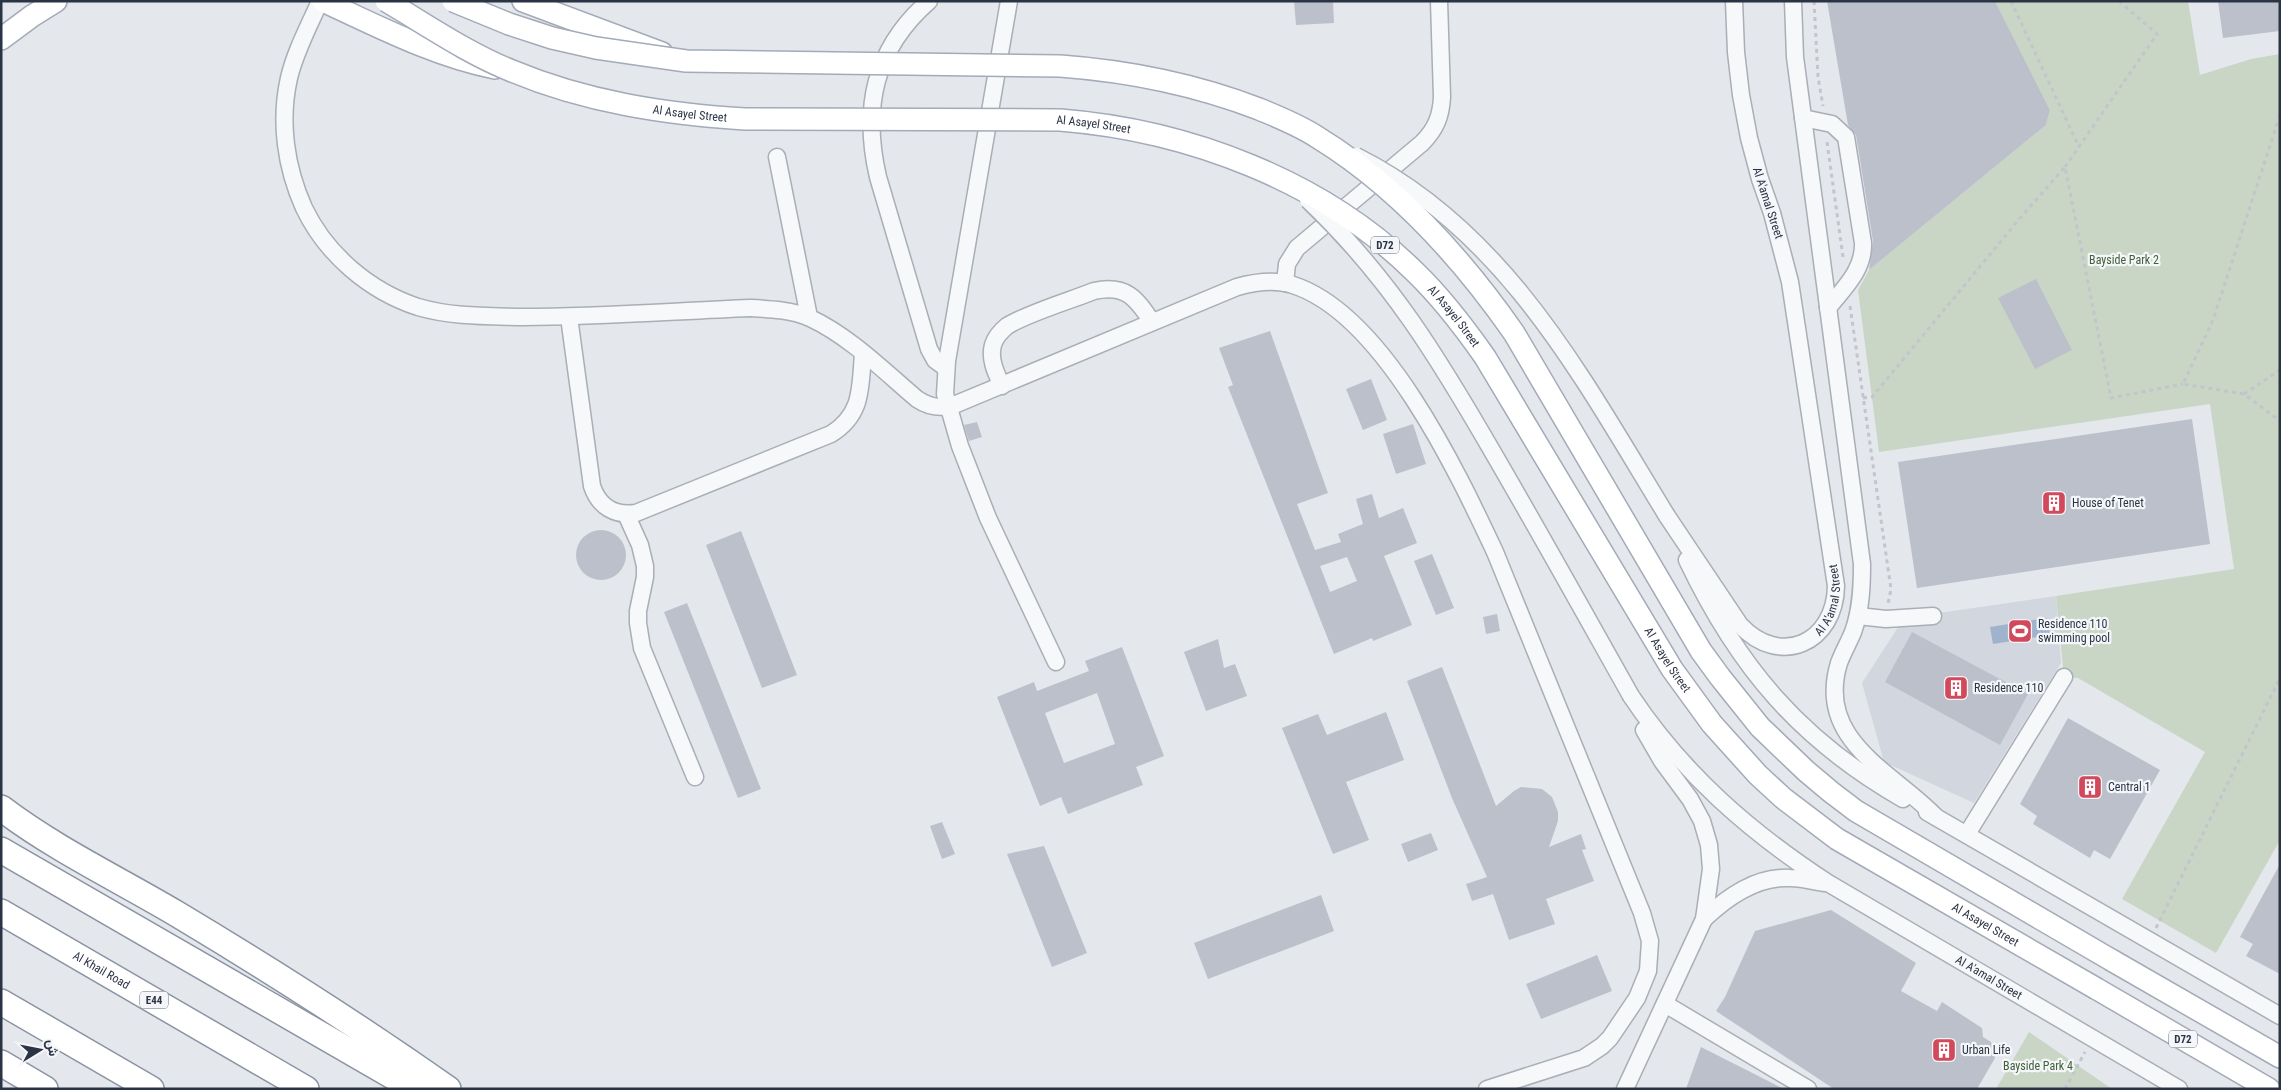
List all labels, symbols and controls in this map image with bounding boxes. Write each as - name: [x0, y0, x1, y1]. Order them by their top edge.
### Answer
- street label: Al Asayel Street: [652, 102, 728, 125]
- street label: Al Asayel Street: [1056, 113, 1132, 137]
- street label: Al A'amal Street: [1750, 165, 1786, 241]
- road number: D72: [1371, 236, 1399, 254]
- park label: Bayside Park 2: [2089, 253, 2159, 267]
- street label: Al Asayel Street: [1425, 283, 1483, 350]
- building icon: House of Tenet: [2041, 490, 2067, 516]
- place label: House of Tenet: [2072, 496, 2144, 510]
- street label: Al A'amal Street: [1812, 563, 1843, 639]
- place label: Residence 110 swimming pool: [2038, 617, 2110, 645]
- sports icon: Residence 110 swimming pool: [2007, 618, 2033, 644]
- street label: Al Asayel Street: [1642, 625, 1694, 695]
- building icon: Residence 110: [1943, 675, 1969, 701]
- place label: Residence 110: [1974, 681, 2043, 695]
- building icon: Central 1: [2077, 774, 2103, 800]
- place label: Central 1: [2108, 780, 2150, 794]
- street label: Al Asayel Street: [1950, 900, 2022, 950]
- street label: Al Khail Road: [71, 948, 132, 992]
- street label: Al A'amal Street: [1953, 952, 2025, 1003]
- road number: E44: [140, 992, 168, 1008]
- north arrow: [15, 1025, 65, 1075]
- road number: D72: [2169, 1030, 2197, 1048]
- building icon: Urban Life: [1931, 1037, 1957, 1063]
- text: ش: [42, 1038, 62, 1058]
- place label: Urban Life: [1962, 1043, 2011, 1057]
- park label: Bayside Park 4: [2003, 1059, 2073, 1073]

